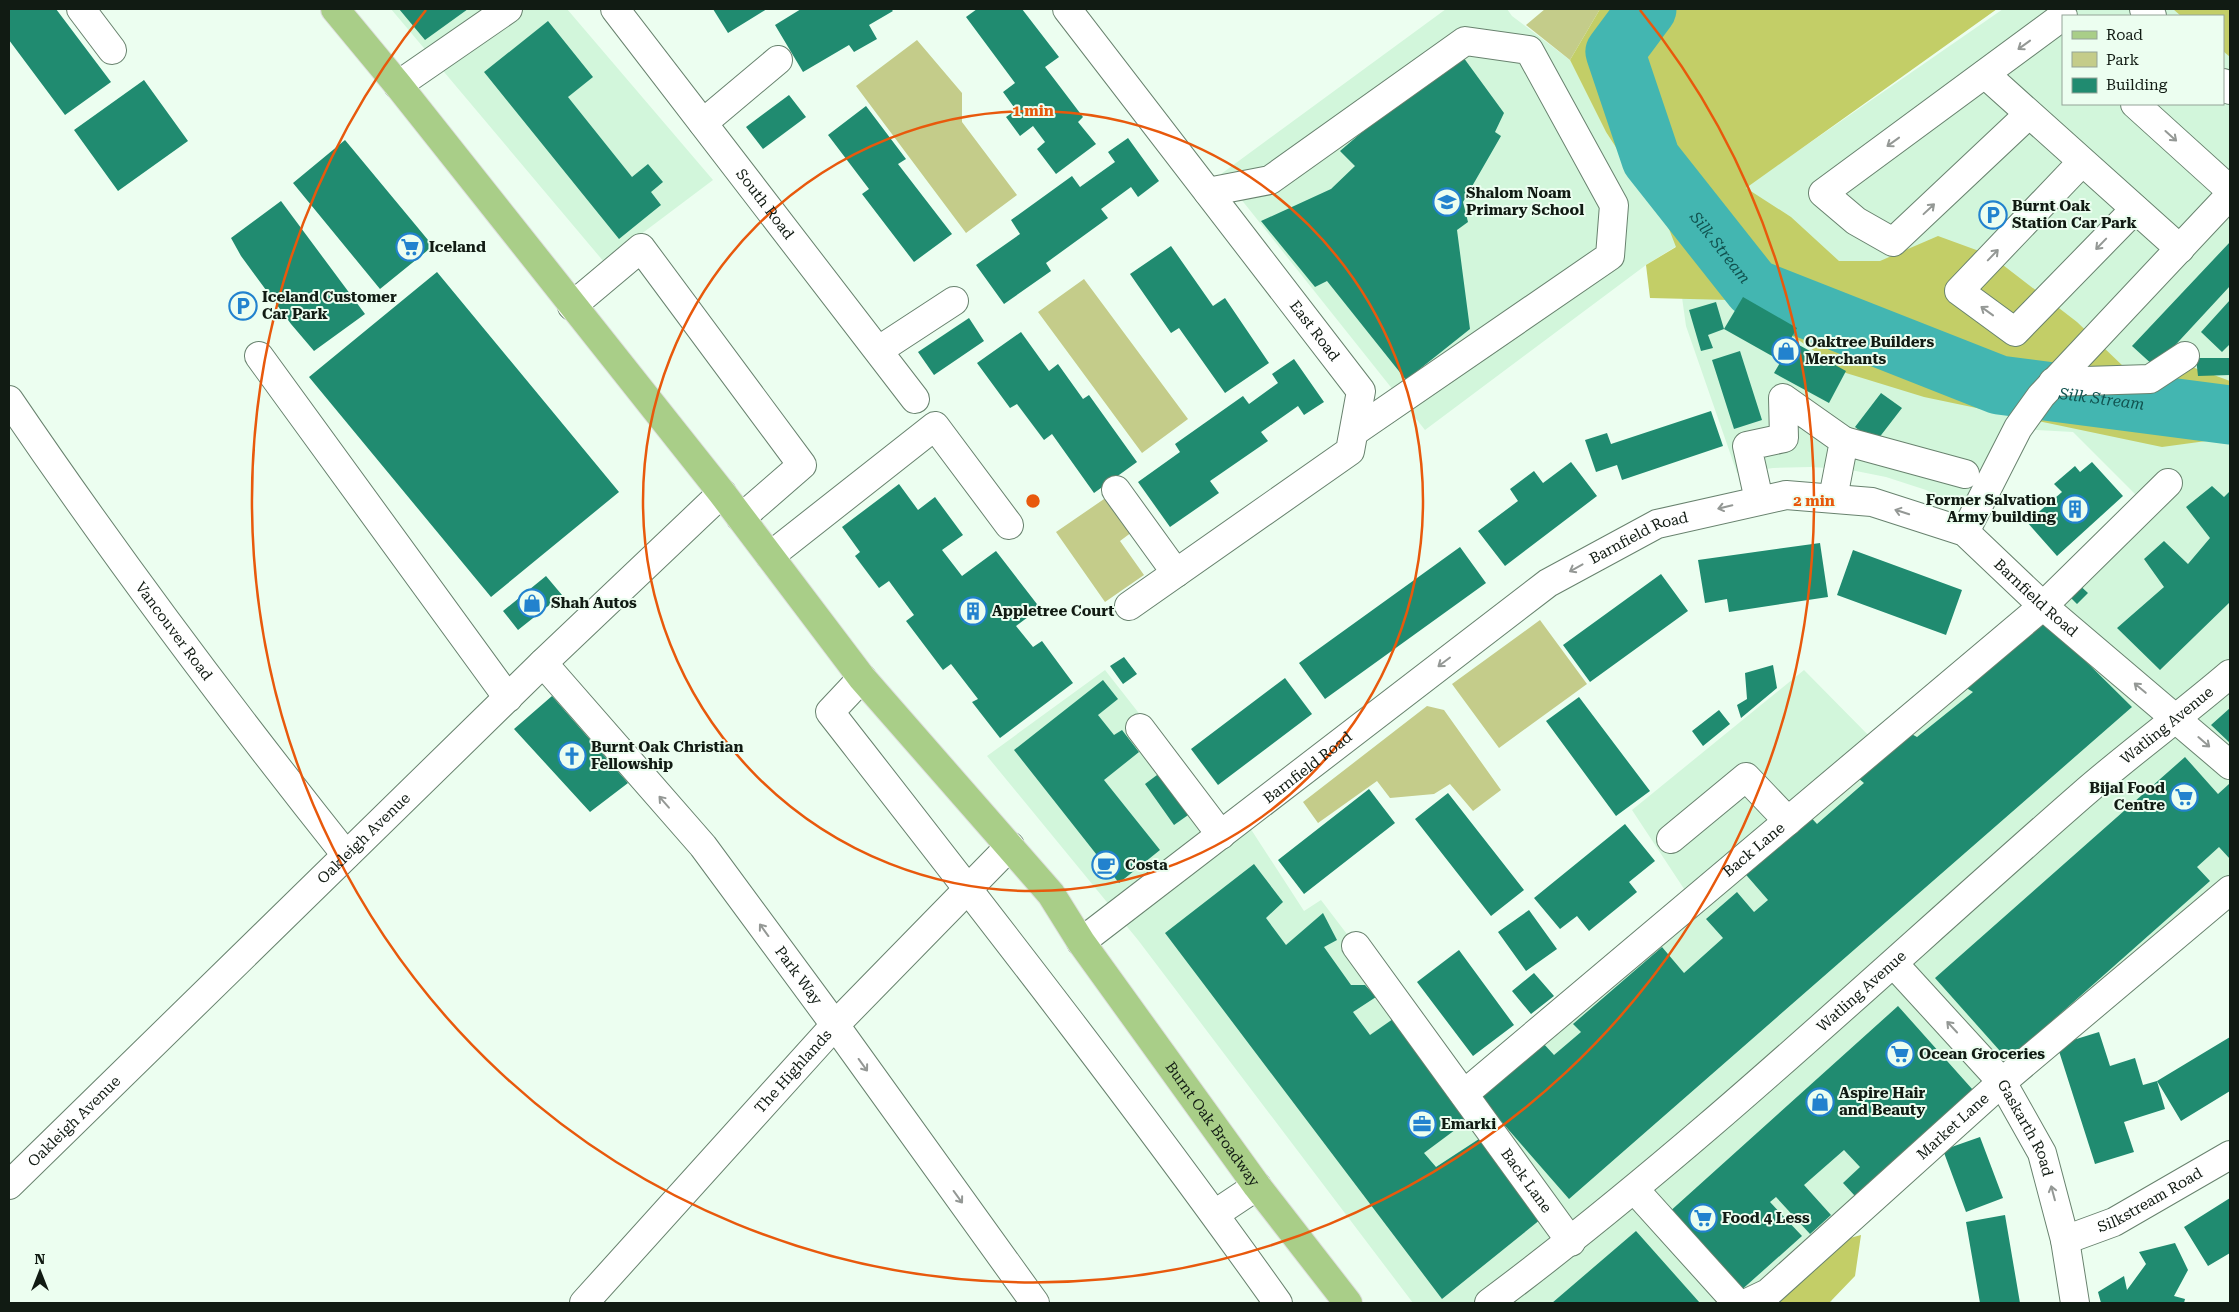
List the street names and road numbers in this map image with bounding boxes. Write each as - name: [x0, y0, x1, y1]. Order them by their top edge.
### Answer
- street label: South Road: [732, 165, 798, 243]
- street label: East Road: [1286, 297, 1344, 365]
- street label: Barnfield Road: [1586, 508, 1690, 568]
- street label: Barnfield Road: [1990, 555, 2082, 641]
- street label: Vancouver Road: [132, 579, 216, 684]
- street label: Watling Avenue: [2117, 683, 2217, 768]
- street label: Barnfield Road: [1260, 728, 1356, 807]
- street label: Oakleigh Avenue: [314, 789, 414, 888]
- street label: Back Lane: [1719, 819, 1788, 881]
- street label: Park Way: [771, 943, 826, 1008]
- street label: Watling Avenue: [1813, 947, 1910, 1036]
- street label: The Highlands: [751, 1026, 835, 1117]
- street label: Burnt Oak Broadway: [1161, 1058, 1264, 1190]
- street label: Oakleigh Avenue: [24, 1072, 124, 1171]
- street label: Gaskarth Road: [1994, 1076, 2057, 1179]
- street label: Market Lane: [1913, 1089, 1992, 1163]
- street label: Back Lane: [1497, 1145, 1556, 1216]
- street label: Silkstream Road: [2095, 1164, 2206, 1236]

